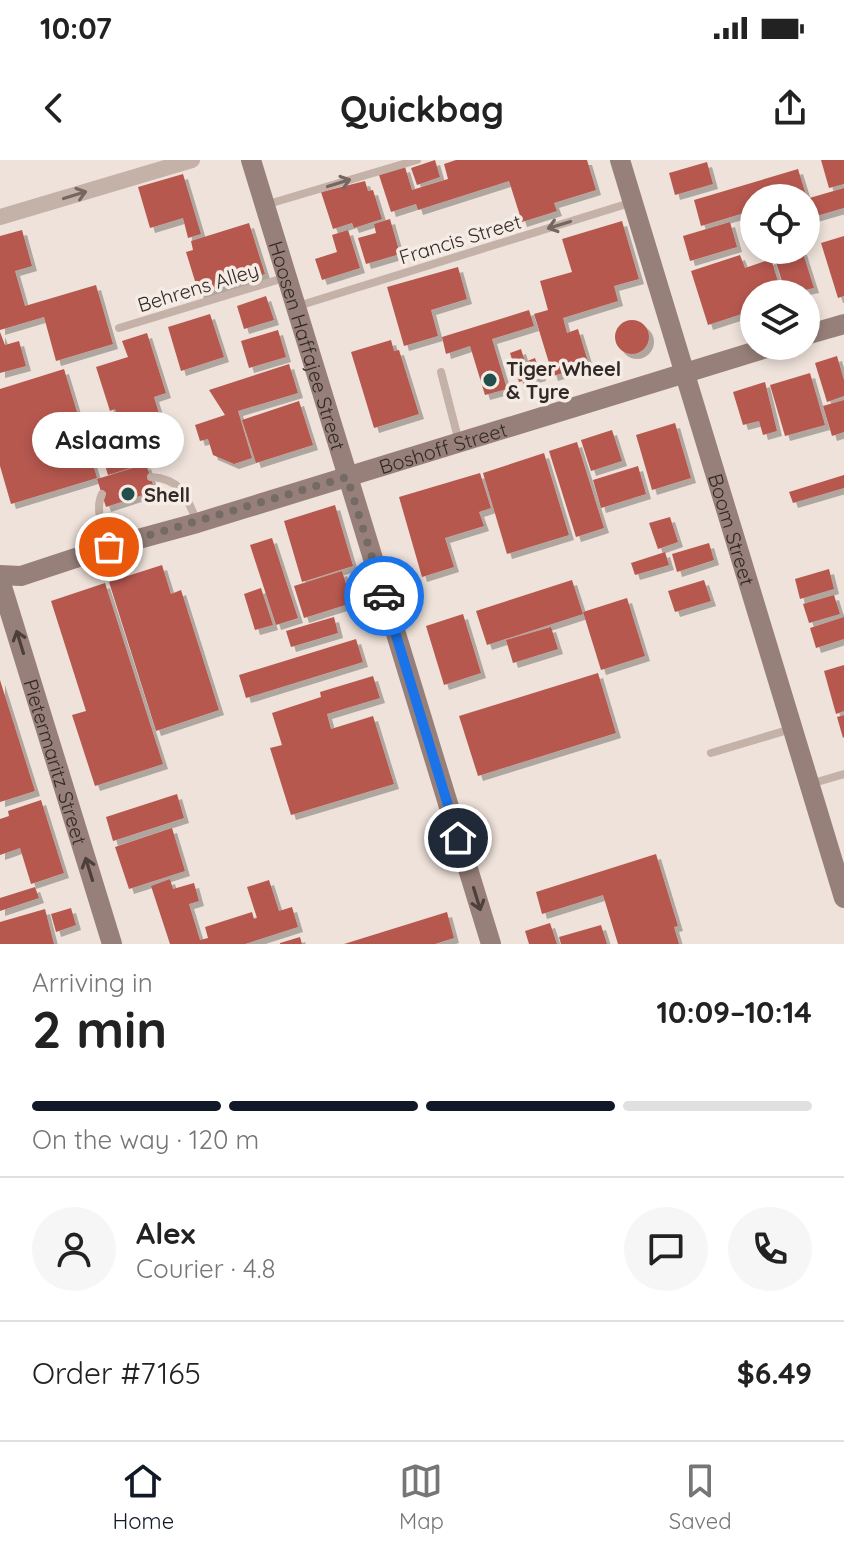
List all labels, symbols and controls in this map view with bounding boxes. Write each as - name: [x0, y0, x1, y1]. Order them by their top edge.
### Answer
- text: 10:07: [40, 9, 112, 47]
- icon: back: [32, 86, 76, 130]
- text: Quickbag: [340, 86, 504, 131]
- icon: share: [768, 86, 812, 130]
- one-way arrow: [326, 175, 352, 190]
- map controls: [740, 184, 820, 360]
- button: locate: [740, 184, 820, 264]
- one-way arrow: [61, 187, 87, 202]
- street label: Francis Street: [396, 209, 524, 269]
- one-way arrow: [547, 218, 572, 233]
- street label: Hoosen Haffajee Street: [264, 238, 352, 453]
- street label: Behrens Alley: [135, 257, 261, 317]
- button: layers: [740, 280, 820, 360]
- place label: Tiger Wheel & Tyre: [506, 356, 621, 404]
- marker: Tiger Wheel & Tyre: [481, 371, 499, 389]
- callout: Aslaams: [33, 411, 185, 467]
- street label: Boshoff Street: [376, 416, 510, 479]
- text: Aslaams: [55, 423, 161, 456]
- street label: Boom Street: [703, 470, 761, 589]
- place label: Shell: [144, 482, 190, 507]
- marker: Shell: [119, 485, 137, 503]
- pin: [75, 513, 143, 581]
- icon: bag: [87, 525, 131, 569]
- courier: [344, 556, 424, 636]
- icon: car: [362, 574, 406, 618]
- one-way arrow: [11, 629, 26, 654]
- street label: Pietermaritz Street: [19, 676, 93, 848]
- pin: [424, 804, 492, 872]
- icon: home: [436, 816, 480, 860]
- one-way arrow: [81, 857, 96, 883]
- one-way arrow: [470, 886, 485, 912]
- text: Arriving in: [32, 966, 153, 999]
- text: 10:09–10:14: [656, 993, 812, 1031]
- text: 2 min: [32, 996, 167, 1061]
- text: On the way · 120 m: [32, 1123, 259, 1156]
- button: person: [32, 1207, 116, 1291]
- button: chat: [624, 1207, 708, 1291]
- button: phone: [728, 1207, 812, 1291]
- text: Alex: [136, 1214, 195, 1252]
- text: Courier · 4.8: [136, 1252, 275, 1285]
- text: Order #7165: [32, 1354, 201, 1392]
- text: $6.49: [737, 1354, 812, 1392]
- tab: Home: [112, 1459, 174, 1535]
- tab: Map: [399, 1459, 444, 1535]
- tab: Saved: [669, 1459, 732, 1535]

